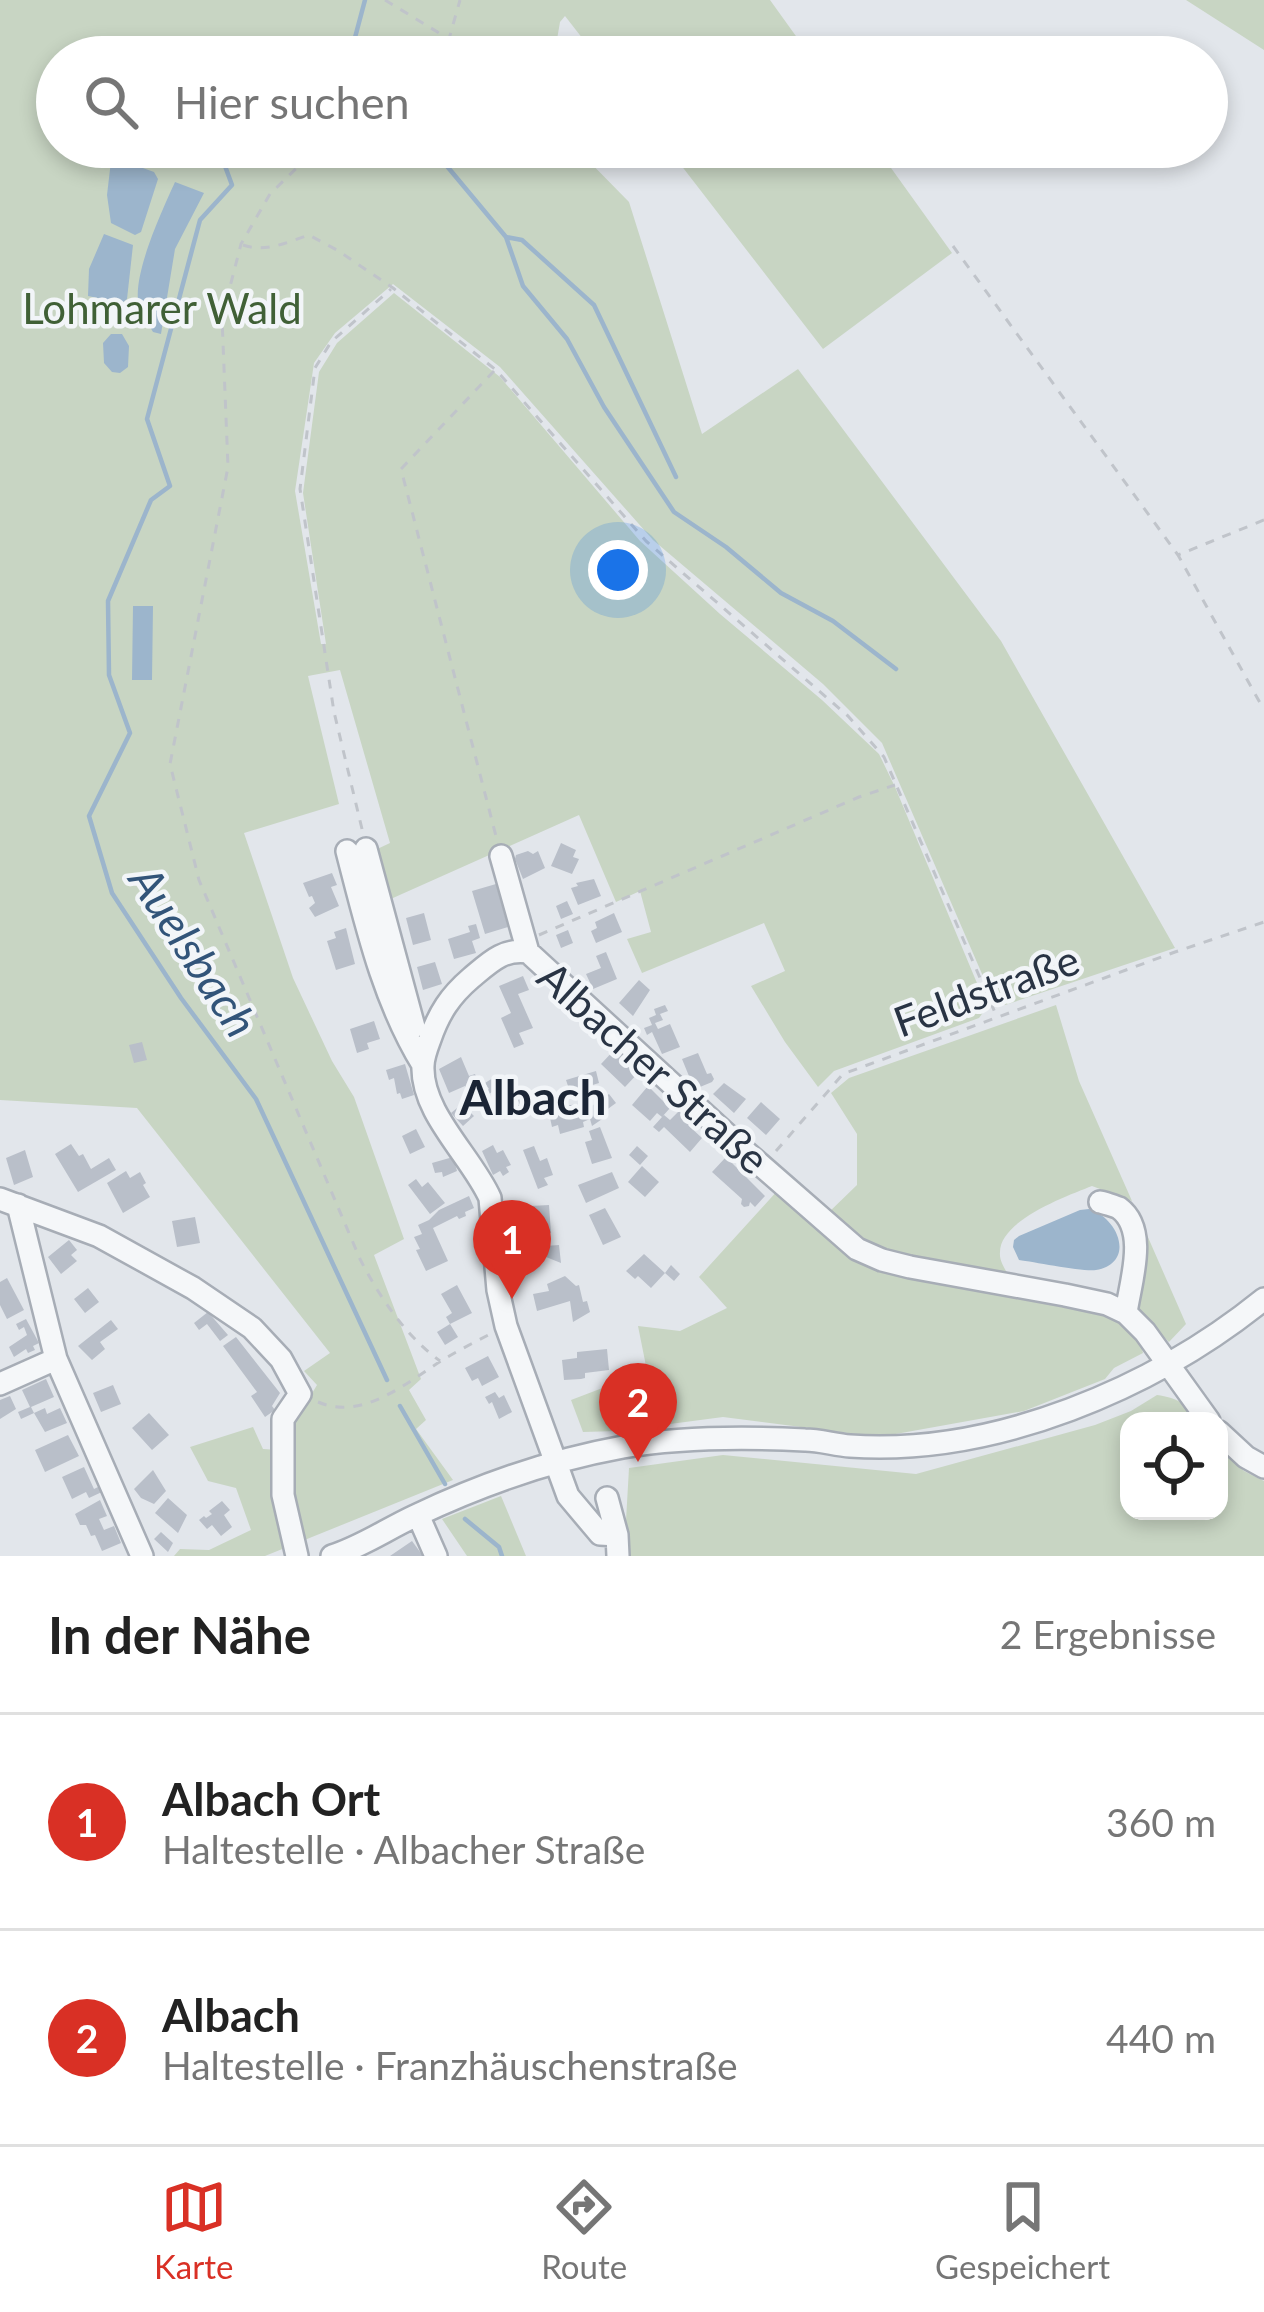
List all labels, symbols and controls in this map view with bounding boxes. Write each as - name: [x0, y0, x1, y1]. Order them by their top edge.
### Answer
- search box: [36, 36, 1228, 168]
- icon: search: [78, 69, 144, 135]
- text: Hier suchen: [174, 75, 410, 129]
- park label: Lohmarer Wald: [22, 283, 302, 333]
- your location: [588, 540, 648, 600]
- water label: Auelsbach: [118, 854, 269, 1046]
- street label: Feldstraße: [887, 933, 1085, 1047]
- street label: Albacher Straße: [528, 950, 780, 1184]
- district label: Albach: [459, 1067, 607, 1125]
- pin: 1: [473, 1200, 551, 1299]
- pin: 2: [599, 1363, 677, 1462]
- map controls: [1120, 1412, 1228, 1520]
- button: locate: [1120, 1412, 1228, 1520]
- text: In der Nähe: [48, 1604, 311, 1665]
- text: 2 Ergebnisse: [1000, 1611, 1216, 1657]
- text: Albach Ort: [162, 1772, 380, 1826]
- text: 1: [76, 1799, 98, 1845]
- text: 360 m: [1106, 1799, 1216, 1845]
- text: Haltestelle · Albacher Straße: [162, 1826, 645, 1872]
- text: Albach: [162, 1988, 300, 2042]
- text: 2: [76, 2015, 98, 2061]
- text: 440 m: [1106, 2015, 1216, 2061]
- text: Haltestelle · Franzhäuschenstraße: [162, 2042, 738, 2088]
- tab: Karte: [154, 2174, 233, 2286]
- tab: Route: [541, 2174, 627, 2286]
- tab: Gespeichert: [935, 2174, 1110, 2286]

